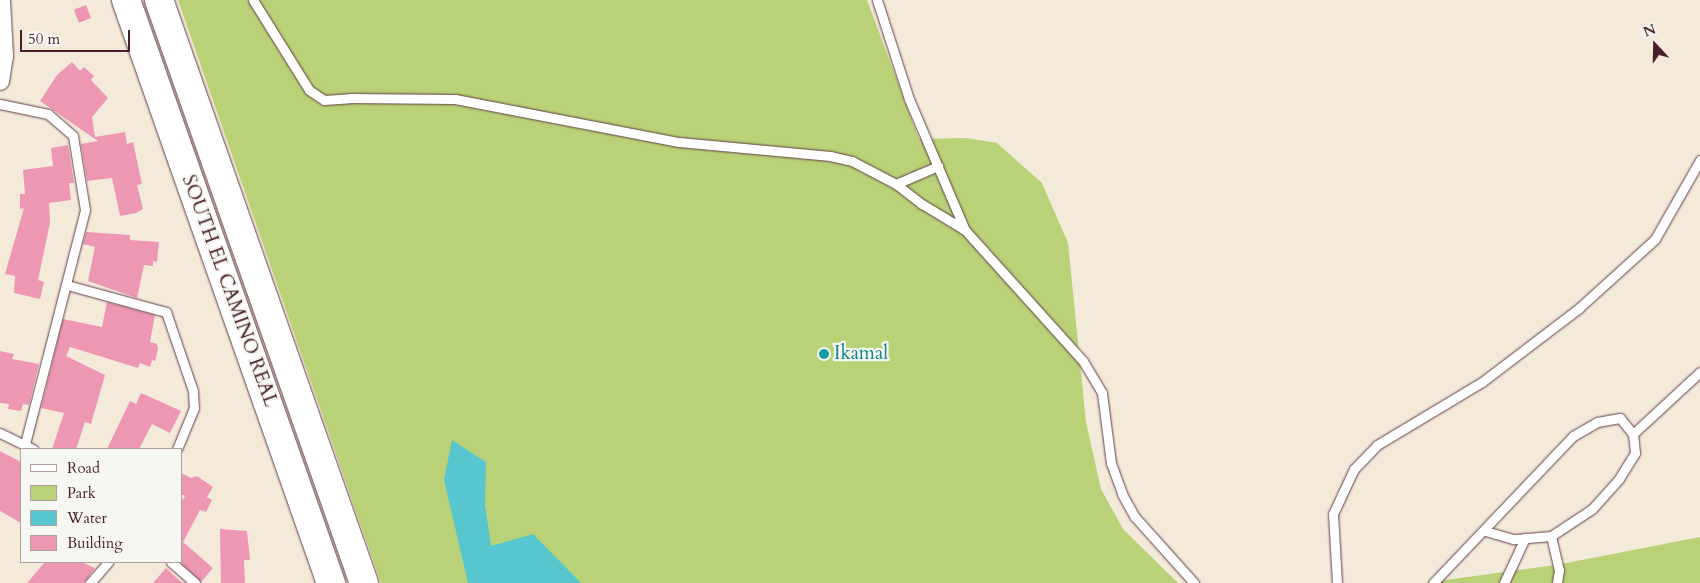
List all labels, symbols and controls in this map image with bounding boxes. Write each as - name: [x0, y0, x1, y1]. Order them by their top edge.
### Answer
- text: N: [1640, 19, 1659, 42]
- scale bar: [22, 20, 132, 52]
- north arrow: [1630, 20, 1680, 70]
- text: 50 m: [28, 29, 60, 49]
- street label: SOUTH EL CAMINO REAL: [176, 172, 282, 410]
- place label: Ikamal: [834, 343, 888, 365]
- marker: Ikamal: [818, 348, 830, 360]
- legend: [20, 448, 182, 563]
- text: Road: [67, 458, 100, 478]
- text: Park: [67, 483, 96, 503]
- text: Water: [67, 508, 107, 528]
- text: Building: [67, 533, 123, 553]

